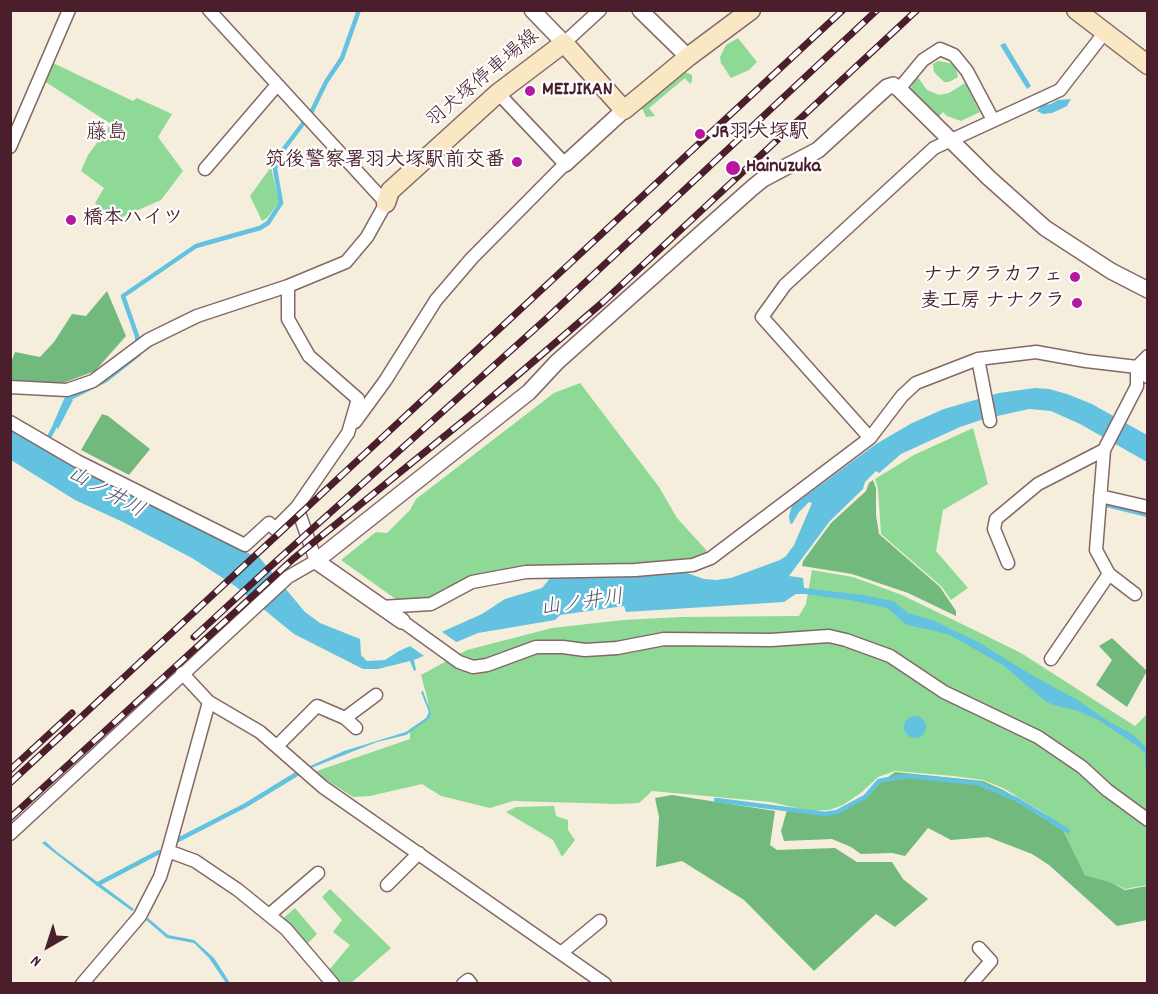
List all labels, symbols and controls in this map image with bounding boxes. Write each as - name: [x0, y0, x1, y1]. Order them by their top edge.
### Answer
- street label: 羽犬塚停車場線: [423, 26, 545, 134]
- place label: MEIJIKAN: [542, 79, 613, 103]
- marker: MEIJIKAN: [523, 84, 537, 98]
- district label: 藤島: [86, 122, 128, 148]
- place label: JR羽犬塚駅: [712, 122, 809, 146]
- marker: JR羽犬塚駅: [693, 127, 707, 141]
- place label: 筑後警察署羽犬塚駅前交番: [265, 150, 505, 174]
- marker: 筑後警察署羽犬塚駅前交番: [510, 155, 524, 169]
- place label: Hainuzuka: [746, 156, 821, 180]
- marker: Hainuzuka: [724, 159, 742, 177]
- place label: 橋本ハイツ: [83, 208, 183, 232]
- marker: 橋本ハイツ: [64, 213, 78, 227]
- place label: ナナクラカフェ: [923, 265, 1063, 289]
- marker: ナナクラカフェ: [1068, 270, 1082, 284]
- place label: 麦工房 ナナクラ: [920, 291, 1065, 315]
- marker: 麦工房 ナナクラ: [1070, 296, 1084, 310]
- water label: 山ノ井川: [62, 463, 148, 525]
- water label: 山ノ井川: [539, 587, 625, 623]
- north arrow: [18, 916, 78, 976]
- text: N: [26, 949, 47, 972]

